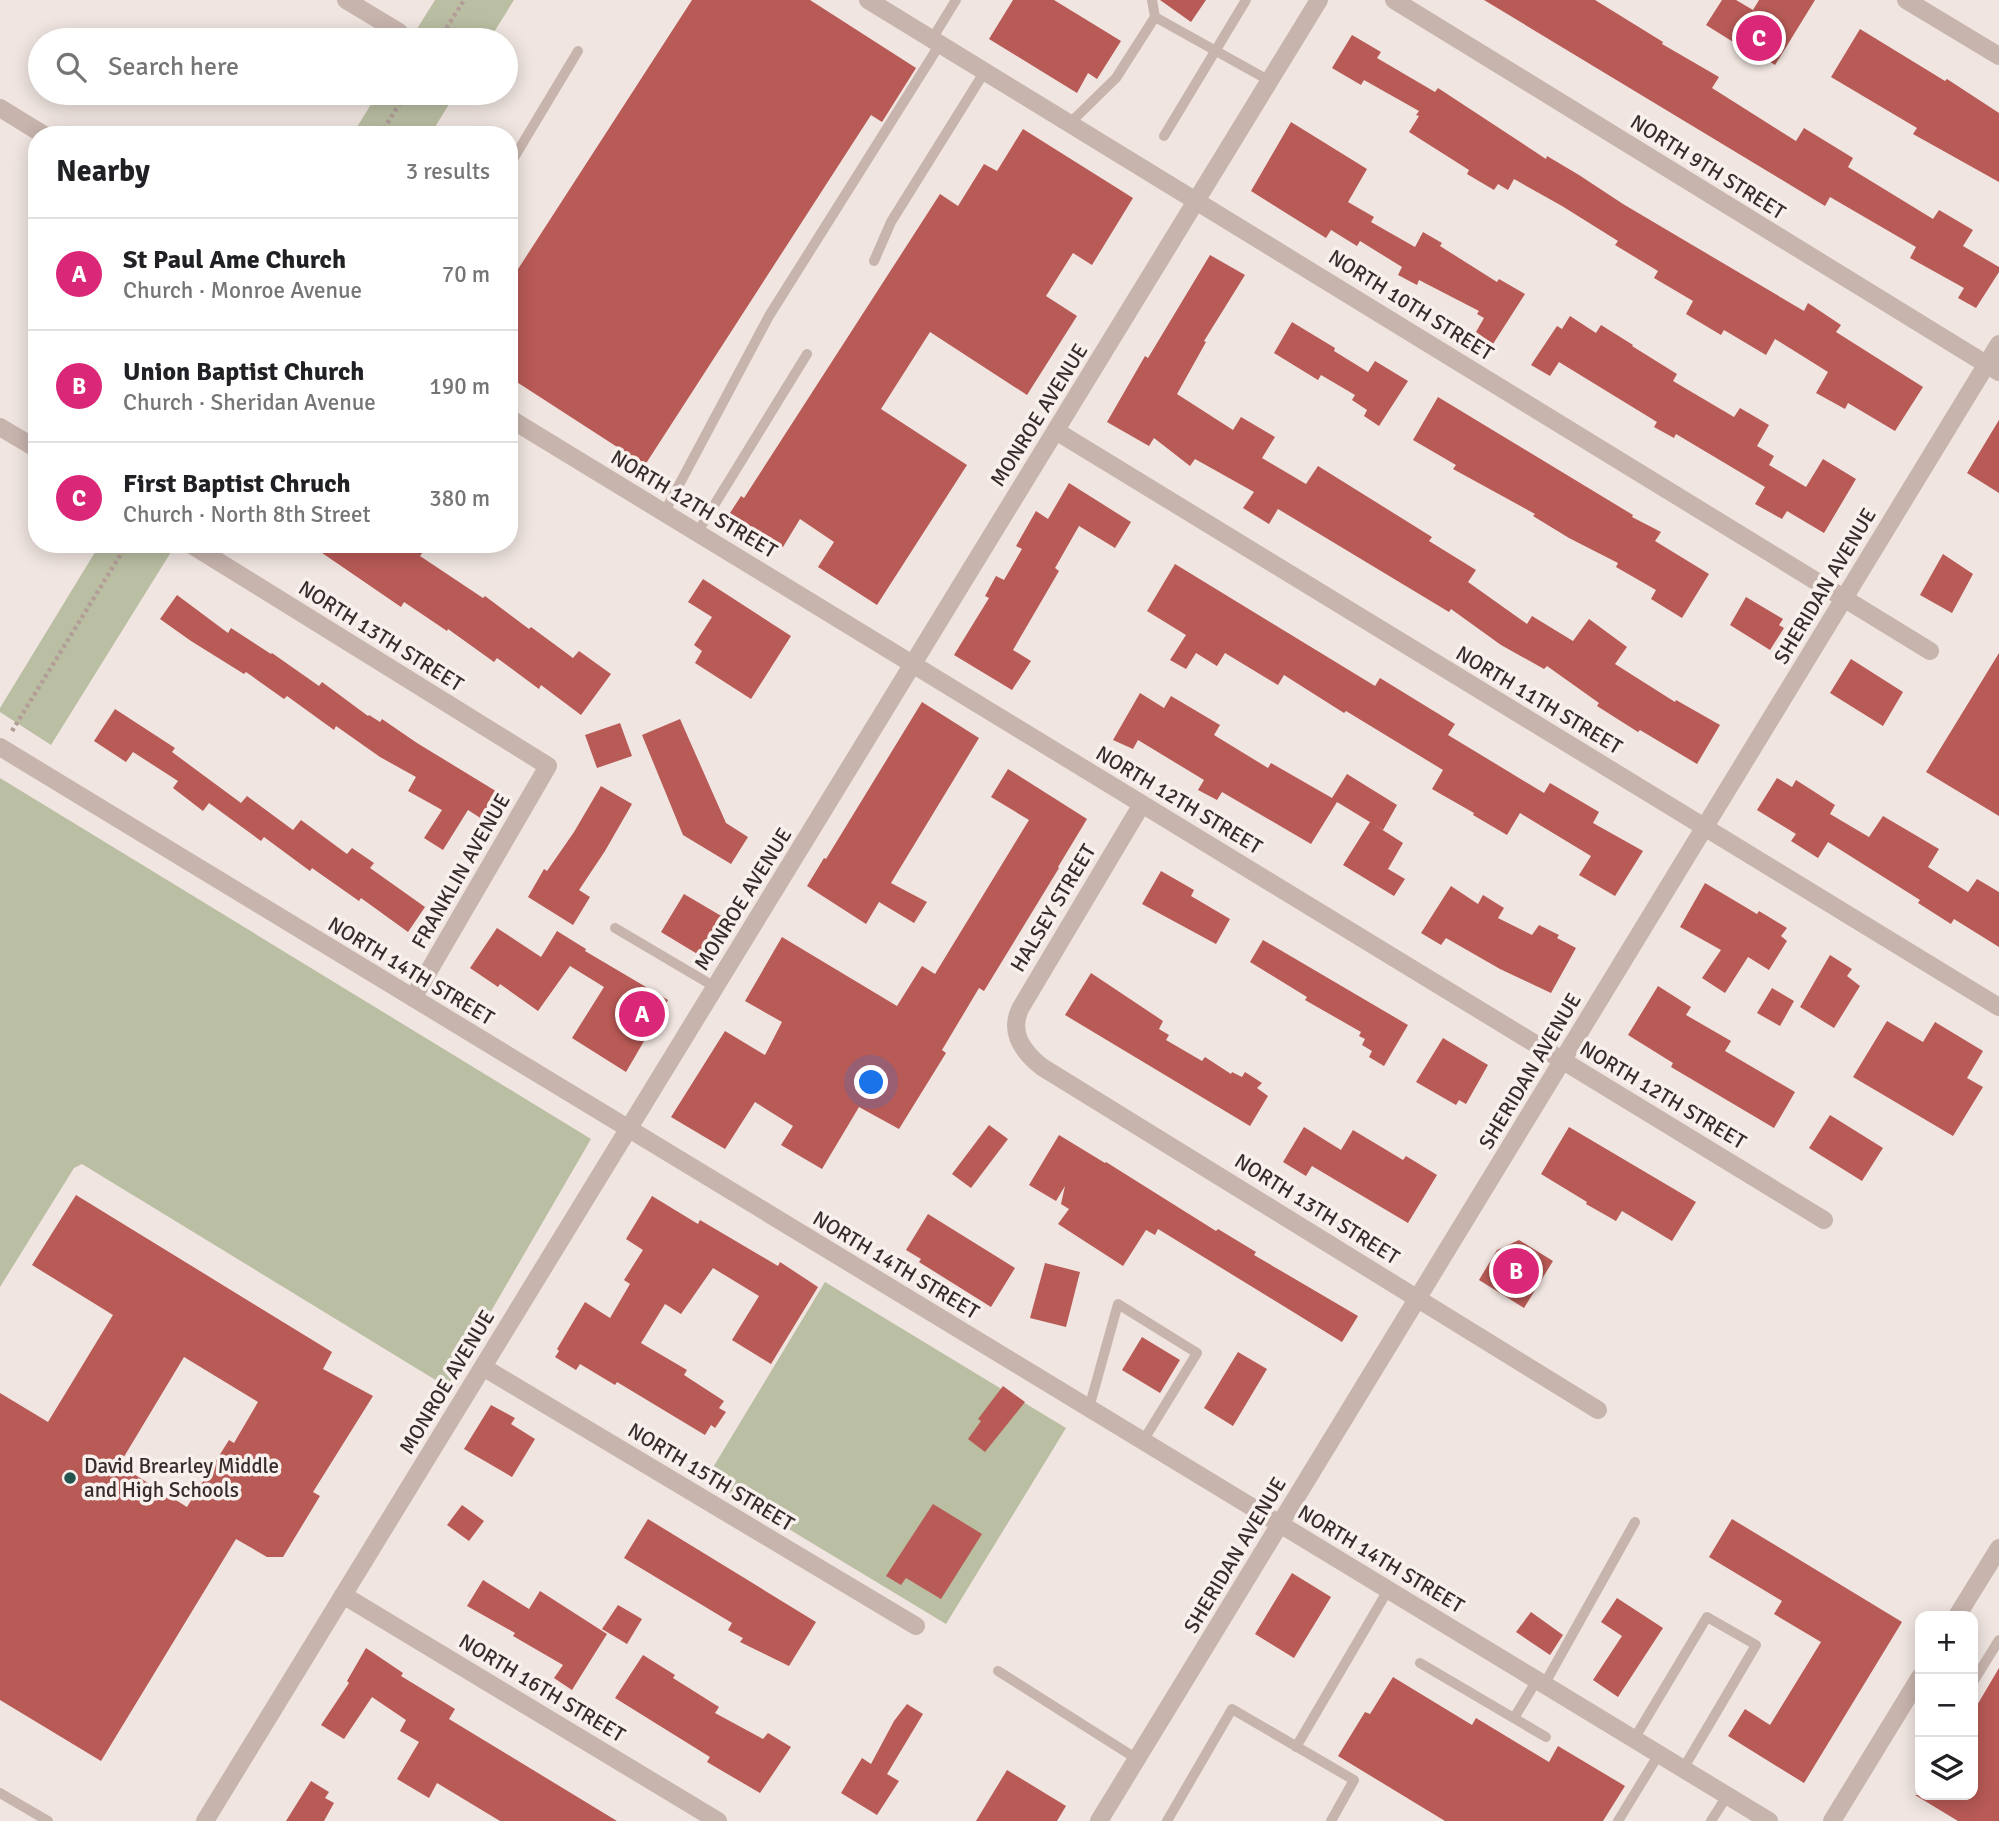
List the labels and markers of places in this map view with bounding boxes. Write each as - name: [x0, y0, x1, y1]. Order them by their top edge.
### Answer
- pin: C: [1736, 12, 1782, 64]
- pin: A: [619, 988, 665, 1040]
- pin: B: [1493, 1245, 1539, 1297]
- place label: David Brearley Middle and High Schools: [84, 1453, 279, 1503]
- marker: David Brearley Middle and High Schools: [62, 1470, 78, 1486]

